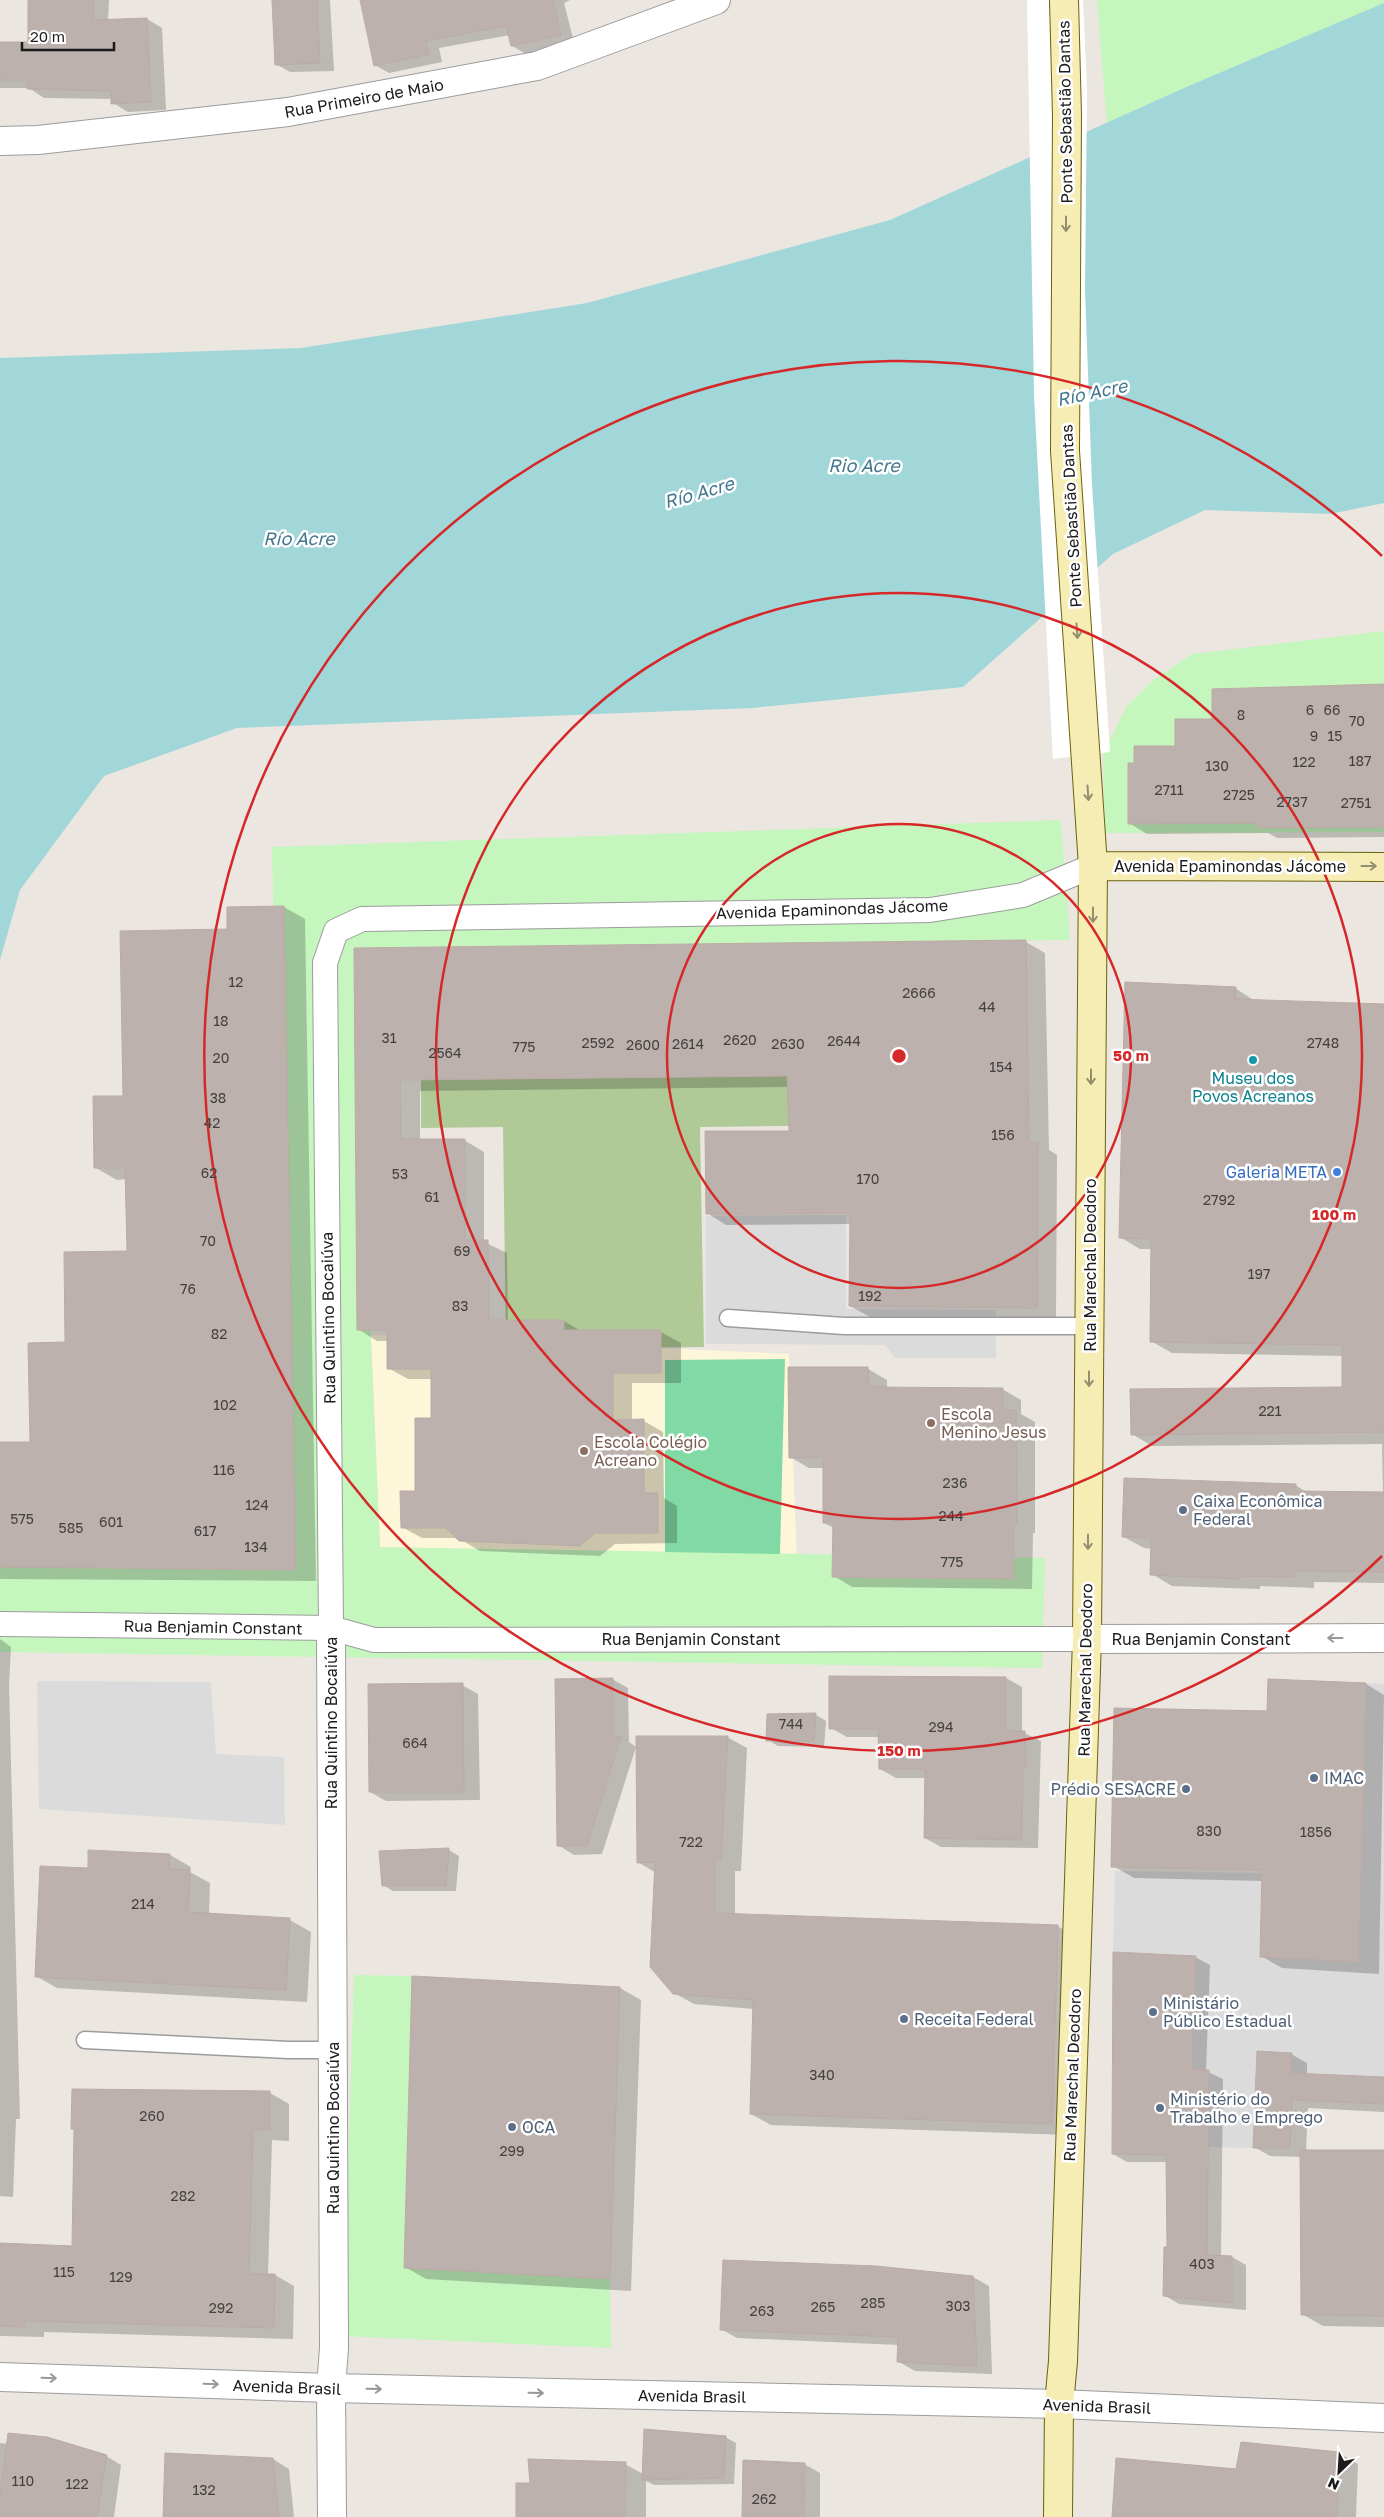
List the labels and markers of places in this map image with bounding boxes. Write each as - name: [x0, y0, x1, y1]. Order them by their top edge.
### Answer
- centre of rings: [890, 1047, 908, 1065]
- marker: Museu dos Povos Acreanos: [1247, 1054, 1259, 1066]
- place label: Museu dos Povos Acreanos: [1192, 1068, 1314, 1106]
- place label: Galeria META: [1226, 1162, 1327, 1182]
- marker: Galeria META: [1331, 1166, 1343, 1178]
- place label: Escola Menino Jesus: [941, 1404, 1046, 1442]
- marker: Escola Menino Jesus: [925, 1417, 937, 1429]
- place label: Escola Colégio Acreano: [594, 1432, 707, 1470]
- marker: Escola Colégio Acreano: [578, 1445, 590, 1457]
- place label: Caixa Econômica Federal: [1193, 1491, 1322, 1529]
- marker: Caixa Econômica Federal: [1177, 1504, 1189, 1516]
- place label: IMAC: [1324, 1768, 1364, 1788]
- marker: IMAC: [1308, 1772, 1320, 1784]
- place label: Prédio SESACRE: [1050, 1779, 1176, 1799]
- marker: Prédio SESACRE: [1180, 1783, 1192, 1795]
- place label: Ministário Público Estadual: [1163, 1993, 1292, 2031]
- marker: Ministário Público Estadual: [1147, 2006, 1159, 2018]
- place label: Receita Federal: [914, 2009, 1034, 2029]
- marker: Receita Federal: [898, 2013, 910, 2025]
- place label: Ministério do Trabalho e Emprego: [1170, 2089, 1323, 2127]
- marker: Ministério do Trabalho e Emprego: [1154, 2102, 1166, 2114]
- place label: OCA: [522, 2117, 555, 2137]
- marker: OCA: [506, 2121, 518, 2133]

